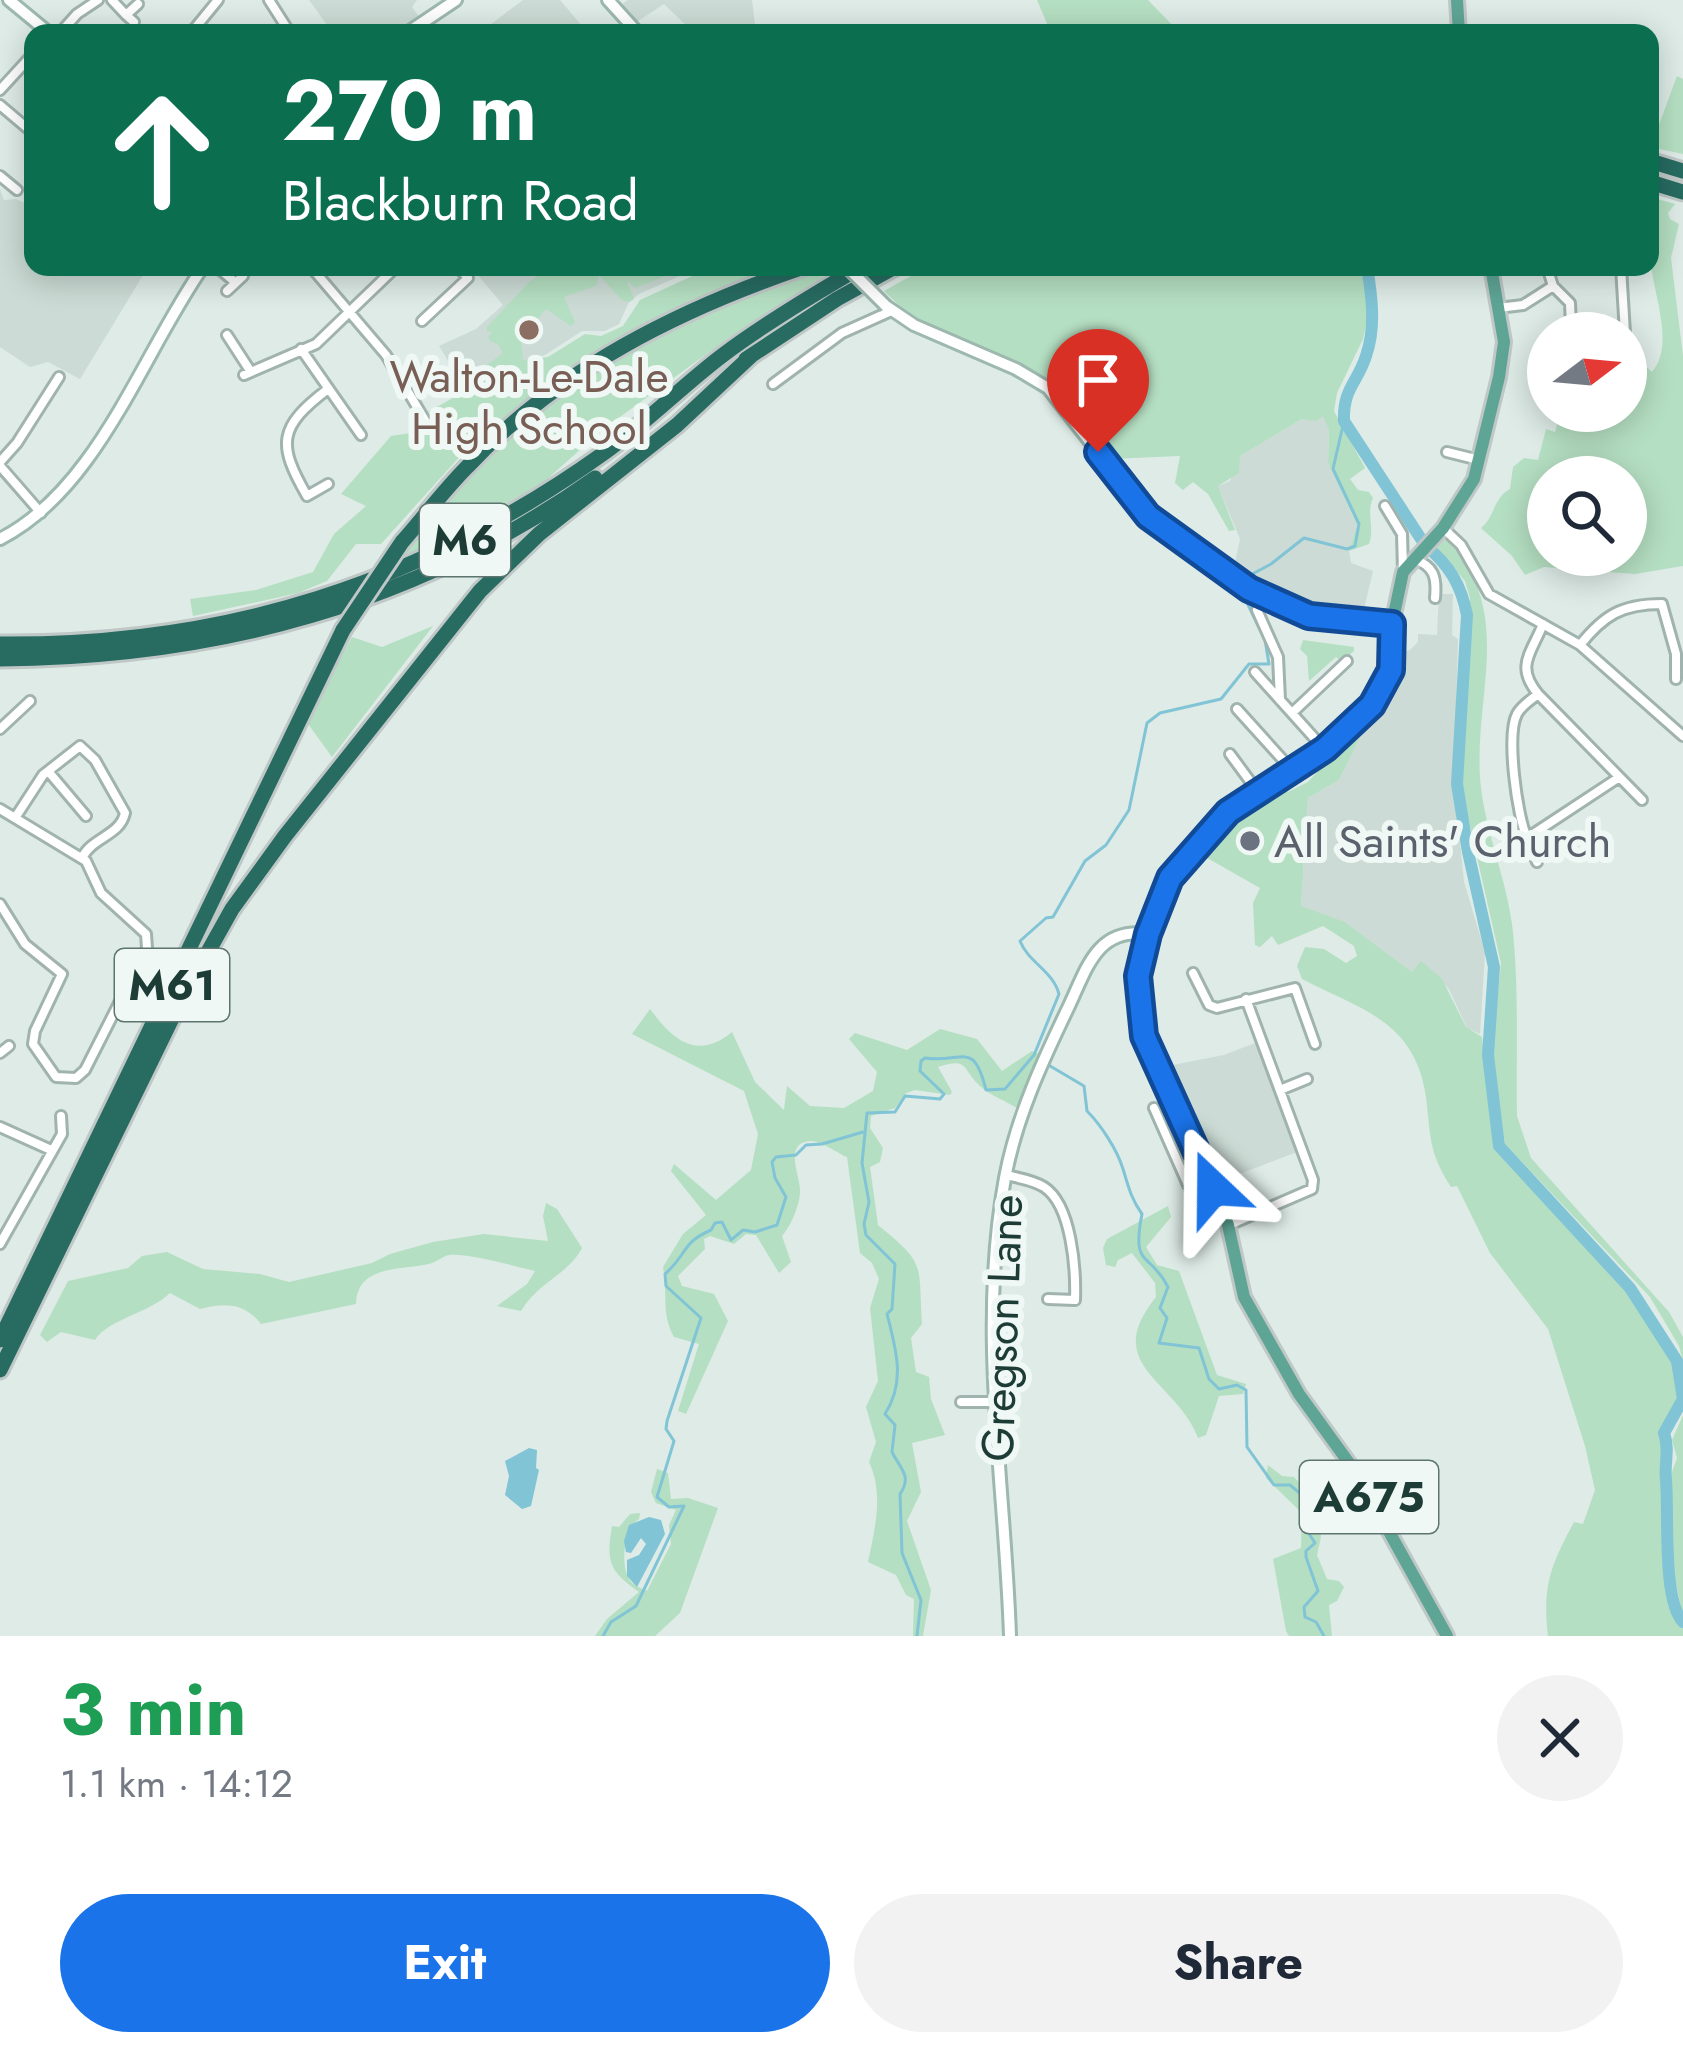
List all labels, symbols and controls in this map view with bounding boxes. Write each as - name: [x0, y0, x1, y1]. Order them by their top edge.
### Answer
- text: 270 m: [282, 50, 537, 172]
- icon: ahead: [84, 72, 240, 228]
- text: Blackburn Road: [282, 162, 639, 240]
- north arrow: [1527, 312, 1647, 432]
- map controls: [1527, 312, 1647, 576]
- marker: Walton-Le-Dale High School: [516, 317, 542, 343]
- pin: [1047, 329, 1149, 452]
- place label: Walton-Le-Dale High School: [389, 344, 669, 461]
- icon: arrive: [1065, 347, 1131, 413]
- button: search: [1527, 456, 1647, 576]
- road number: M6: [420, 504, 510, 576]
- place label: All Saints' Church: [1274, 809, 1611, 874]
- marker: All Saints' Church: [1237, 828, 1263, 854]
- road number: M61: [115, 949, 229, 1021]
- position arrow: [1150, 1125, 1276, 1251]
- street label: Gregson Lane: [965, 1193, 1039, 1463]
- road number: A675: [1300, 1461, 1438, 1533]
- text: 3 min: [60, 1658, 247, 1762]
- button: close: [1497, 1675, 1623, 1801]
- text: 1.1 km · 14:12: [60, 1755, 293, 1812]
- button: Exit: [60, 1894, 830, 2032]
- button: Share: [854, 1894, 1623, 2032]

